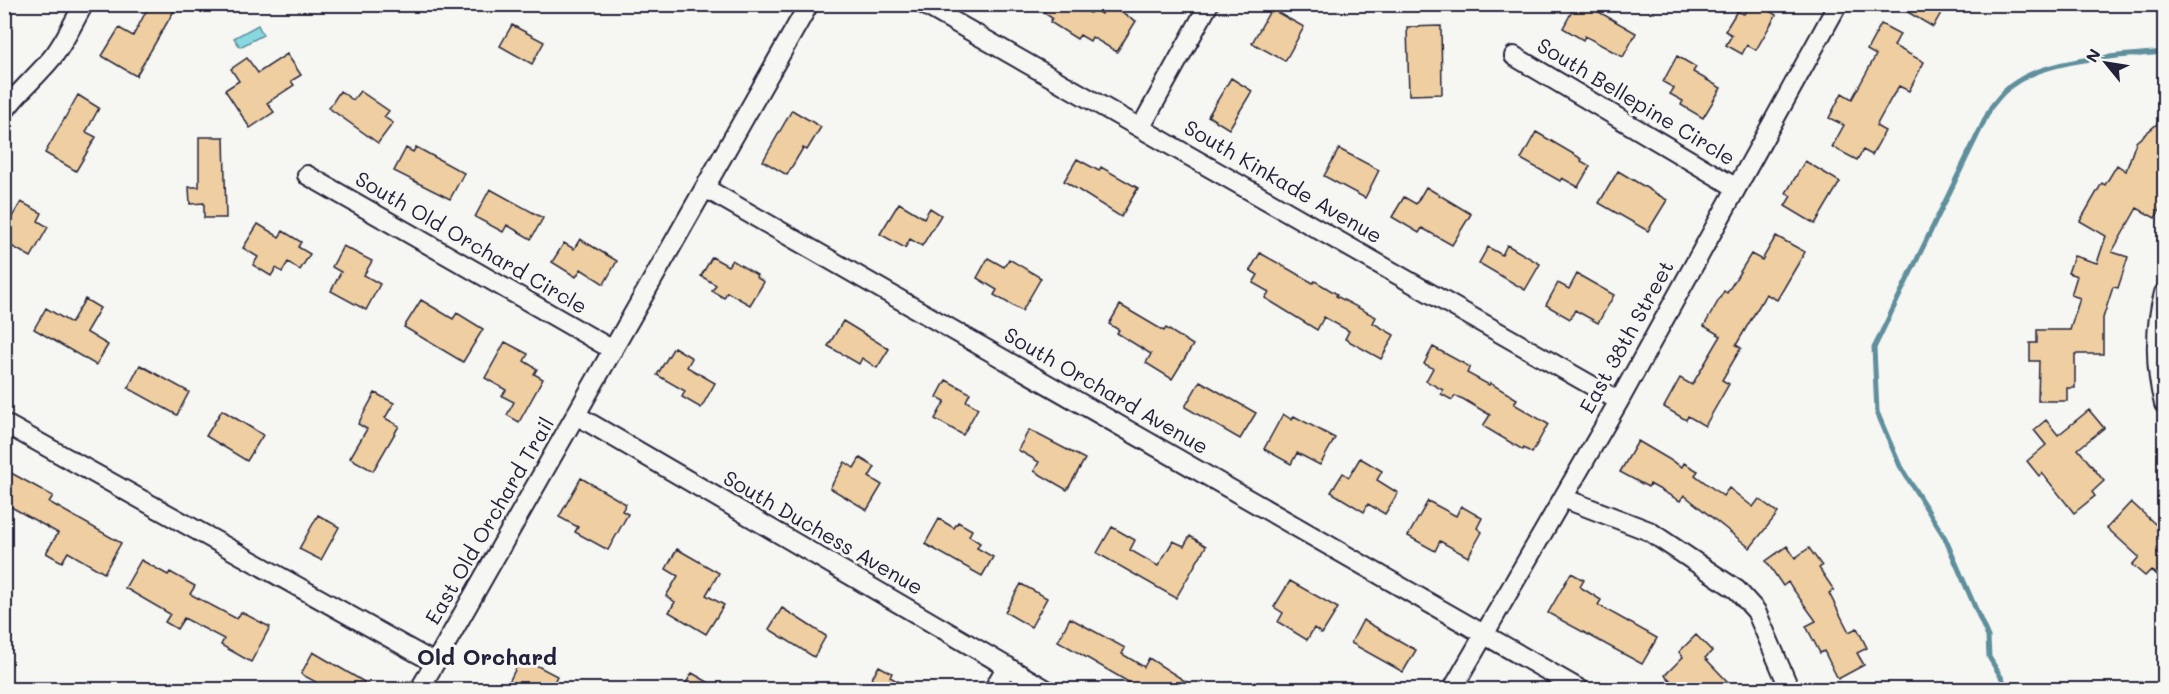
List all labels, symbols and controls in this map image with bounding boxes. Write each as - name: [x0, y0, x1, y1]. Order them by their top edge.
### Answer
- street label: South Bellepine Circle: [1533, 31, 1741, 171]
- north arrow: [2076, 33, 2136, 93]
- text: N: [2080, 45, 2105, 66]
- street label: South Kinkade Avenue: [1180, 113, 1388, 248]
- street label: South Old Orchard Circle: [351, 164, 592, 319]
- street label: East 38th Street: [1572, 255, 1679, 418]
- street label: South Orchard Avenue: [1000, 320, 1214, 459]
- street label: East Old Orchard Trail: [418, 412, 559, 629]
- street label: South Duchess Avenue: [719, 463, 929, 600]
- district label: Old Orchard: [417, 642, 557, 671]

